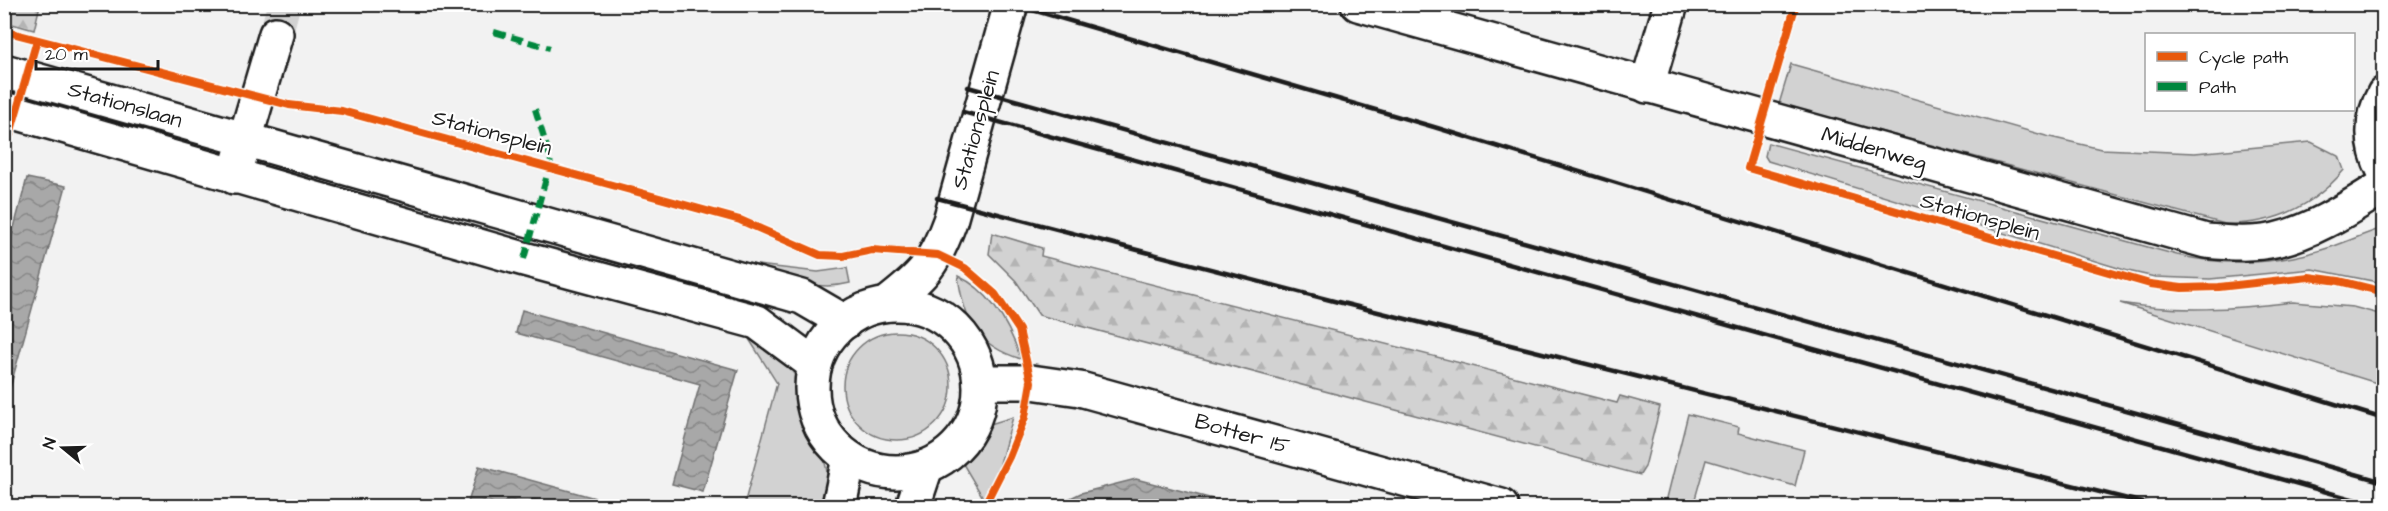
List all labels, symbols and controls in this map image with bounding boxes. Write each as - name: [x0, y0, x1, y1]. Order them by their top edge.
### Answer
- scale bar: [36, 33, 158, 71]
- legend: [2145, 33, 2355, 111]
- text: 20 m: [45, 42, 88, 67]
- text: Cycle path: [2199, 45, 2288, 71]
- street label: Stationsplein: [944, 67, 1008, 193]
- street label: Stationslaan: [64, 74, 186, 136]
- text: Path: [2199, 75, 2236, 100]
- street label: Stationsplein: [429, 102, 555, 164]
- street label: Middenweg: [1818, 119, 1930, 180]
- street label: Stationsplein: [1917, 185, 2043, 249]
- street label: Botter 15: [1191, 406, 1293, 462]
- north arrow: [33, 418, 93, 478]
- text: N: [38, 435, 62, 452]

